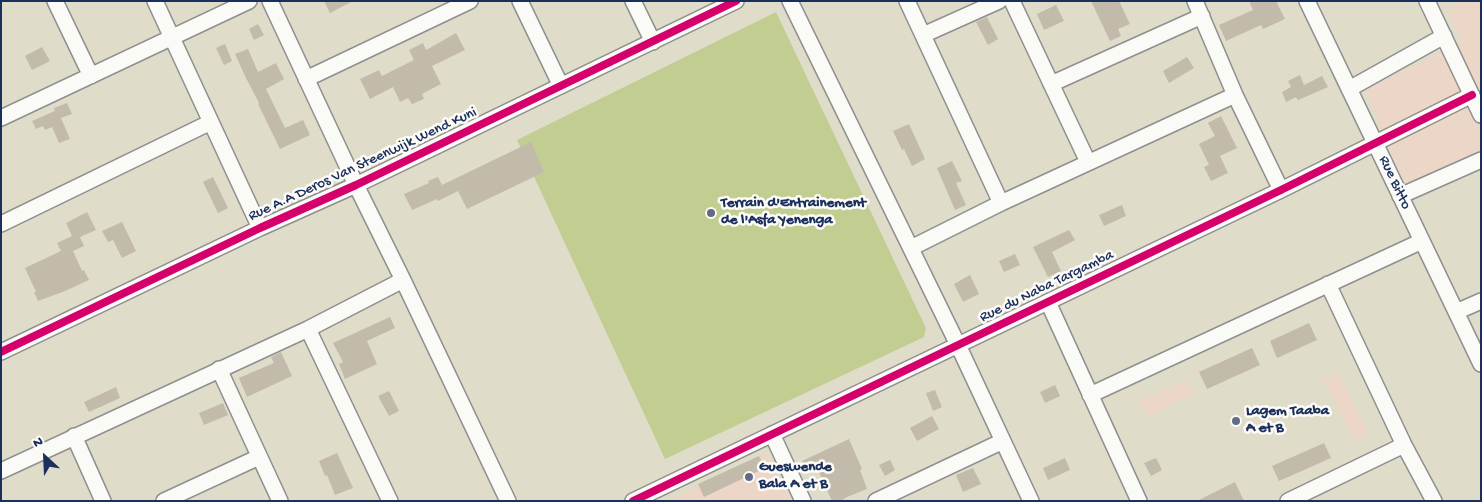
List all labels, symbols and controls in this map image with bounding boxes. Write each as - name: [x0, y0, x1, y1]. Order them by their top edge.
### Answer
- street label: Rue A.A Deros Van Steenwijk Wend Kuni: [246, 104, 480, 226]
- street label: Rue Bitto: [1374, 153, 1414, 213]
- place label: Terrain d'Entrainement de l'Asfa Yenenga: [721, 195, 866, 230]
- marker: Terrain d'Entrainement de l'Asfa Yenenga: [705, 207, 717, 219]
- street label: Rue du Naba Targamba: [977, 247, 1117, 327]
- place label: Lagem Taaba A et B: [1246, 403, 1329, 438]
- marker: Lagem Taaba A et B: [1230, 415, 1242, 427]
- north arrow: [20, 432, 70, 482]
- text: N: [31, 433, 46, 453]
- place label: Gueswende Bala A et B: [759, 459, 832, 494]
- marker: Gueswende Bala A et B: [743, 471, 755, 483]

